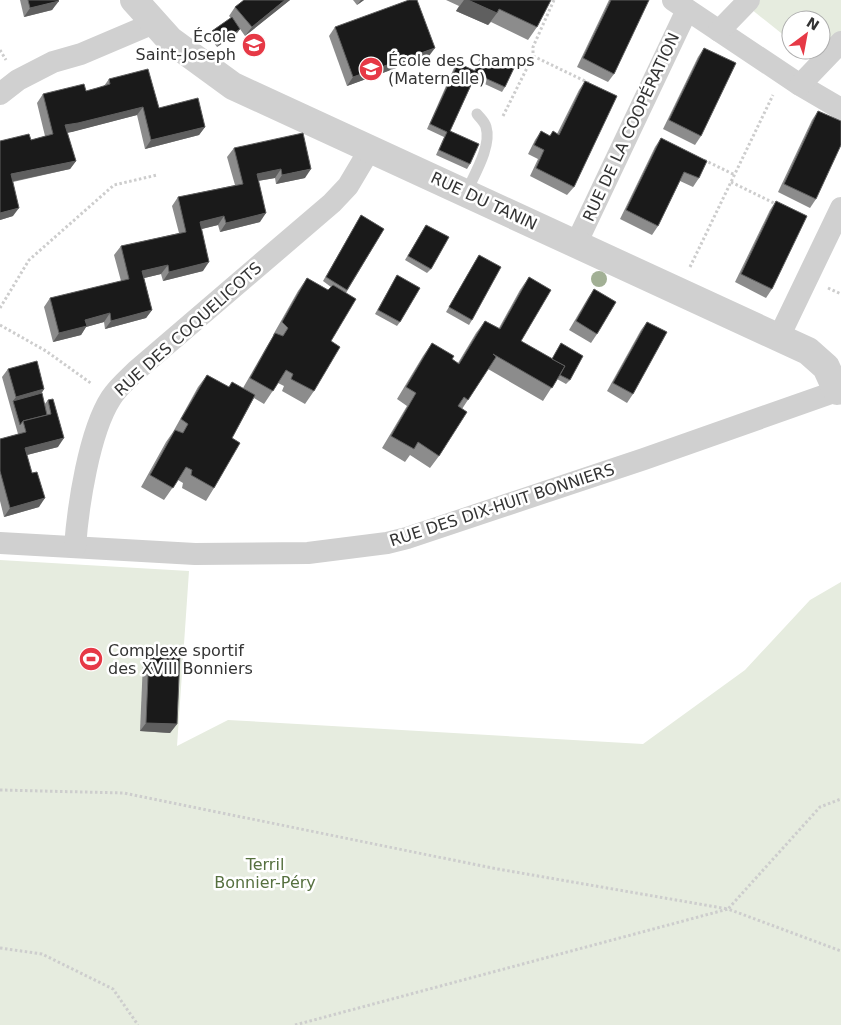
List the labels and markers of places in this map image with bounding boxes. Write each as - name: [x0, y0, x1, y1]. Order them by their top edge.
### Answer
- place label: École Saint-Joseph: [136, 27, 236, 64]
- school or university icon: École Saint-Joseph: [241, 32, 267, 58]
- place label: École des Champs (Maternelle): [388, 51, 535, 88]
- school or university icon: École des Champs (Maternelle): [358, 56, 384, 82]
- place label: Complexe sportif des XVIII Bonniers: [108, 641, 253, 678]
- sports icon: Complexe sportif des XVIII Bonniers: [78, 646, 104, 672]

